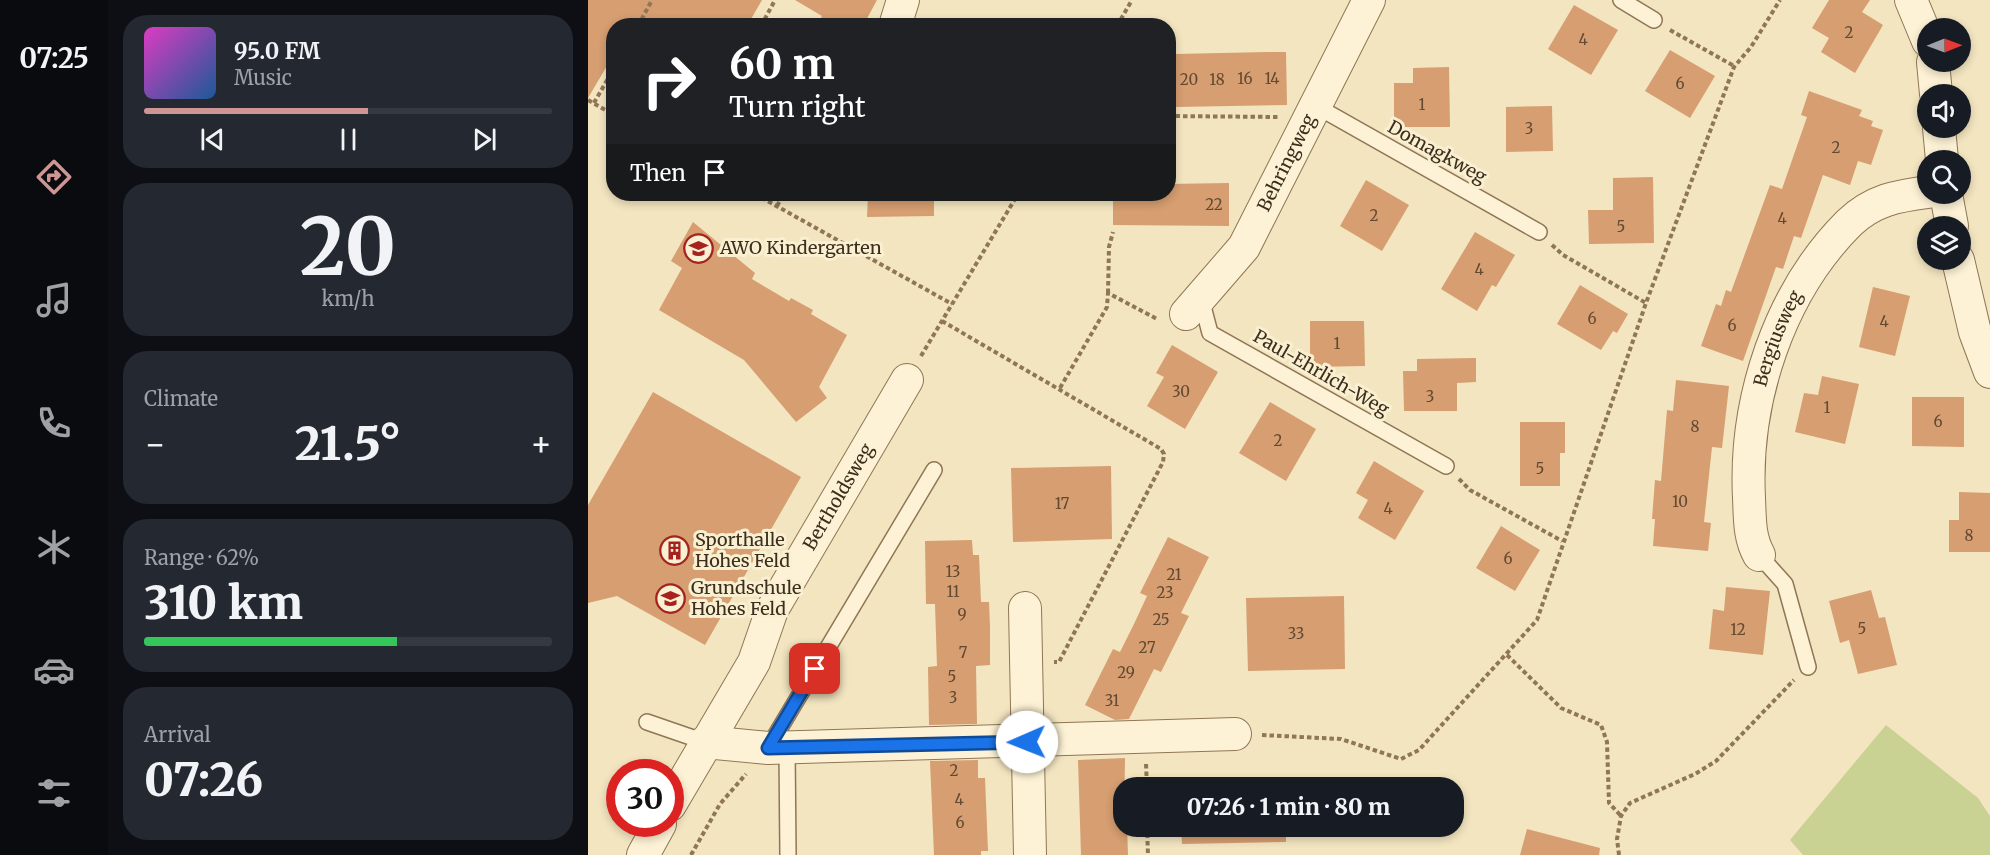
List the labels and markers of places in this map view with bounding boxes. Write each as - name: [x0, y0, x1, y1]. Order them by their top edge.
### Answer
- school or university icon: AWO Kindergarten: [683, 232, 715, 264]
- place label: AWO Kindergarten: [719, 236, 882, 259]
- place label: Sporthalle Hohes Feld: [695, 528, 790, 572]
- building icon: Sporthalle Hohes Feld: [658, 534, 690, 566]
- place label: Grundschule Hohes Feld: [691, 576, 801, 620]
- school or university icon: Grundschule Hohes Feld: [654, 582, 686, 614]
- pin: [789, 643, 840, 694]

